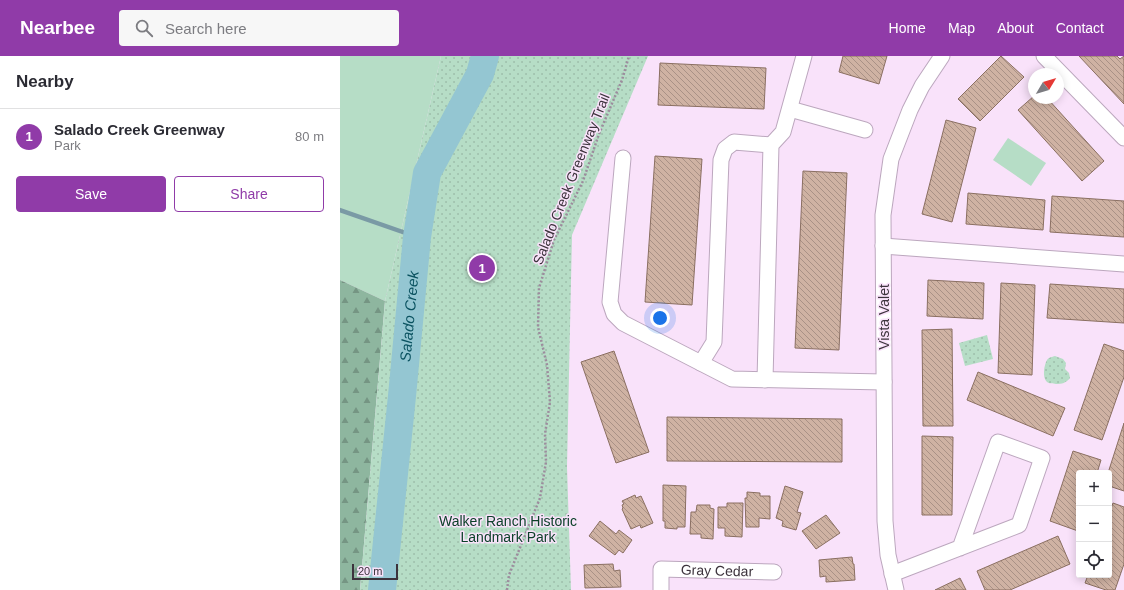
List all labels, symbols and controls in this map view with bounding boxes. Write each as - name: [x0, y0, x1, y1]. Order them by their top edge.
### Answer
- search box: [119, 10, 399, 46]
- text: Nearbee: [20, 17, 95, 38]
- icon: search: [133, 17, 155, 39]
- text: Search here: [165, 20, 247, 37]
- text: Home: [889, 20, 926, 36]
- text: Map: [948, 20, 975, 36]
- text: About: [997, 20, 1034, 36]
- text: Contact: [1056, 20, 1104, 36]
- north arrow: [1028, 68, 1064, 104]
- text: Nearby: [16, 72, 74, 91]
- street label: Salado Creek Greenway Trail: [529, 91, 613, 267]
- text: Salado Creek Greenway: [54, 121, 225, 138]
- text: 1: [25, 129, 33, 144]
- text: 80 m: [295, 129, 324, 144]
- text: Park: [54, 138, 81, 153]
- button: Save: [16, 176, 166, 212]
- button: Share: [174, 176, 324, 212]
- pin: 1: [469, 253, 495, 283]
- water label: Salado Creek: [396, 269, 422, 362]
- street label: Vista Valet: [876, 284, 892, 350]
- your location: [650, 308, 670, 328]
- map controls: [1076, 470, 1112, 578]
- button: +: [1076, 470, 1112, 506]
- button: −: [1076, 506, 1112, 542]
- park label: Walker Ranch Historic Landmark Park: [439, 513, 577, 545]
- button: locate: [1076, 542, 1112, 578]
- scale bar: [352, 562, 398, 581]
- street label: Gray Cedar: [681, 562, 754, 579]
- text: 20 m: [358, 565, 382, 577]

